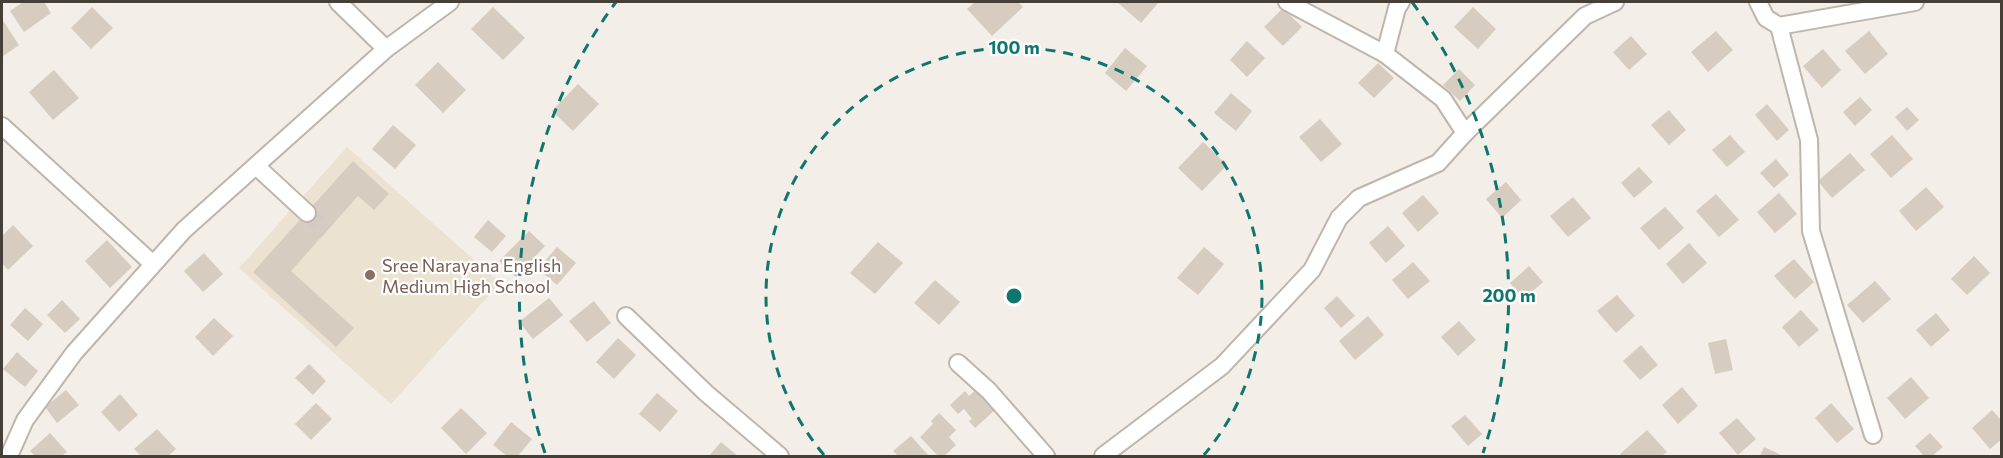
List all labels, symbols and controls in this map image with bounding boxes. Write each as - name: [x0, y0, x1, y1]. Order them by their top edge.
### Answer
- text: 100 m: [988, 36, 1040, 58]
- place label: Sree Narayana English Medium High School: [382, 254, 561, 297]
- marker: Sree Narayana English Medium High School: [363, 268, 377, 282]
- text: 200 m: [1482, 284, 1536, 306]
- centre of rings: [1004, 286, 1024, 306]

